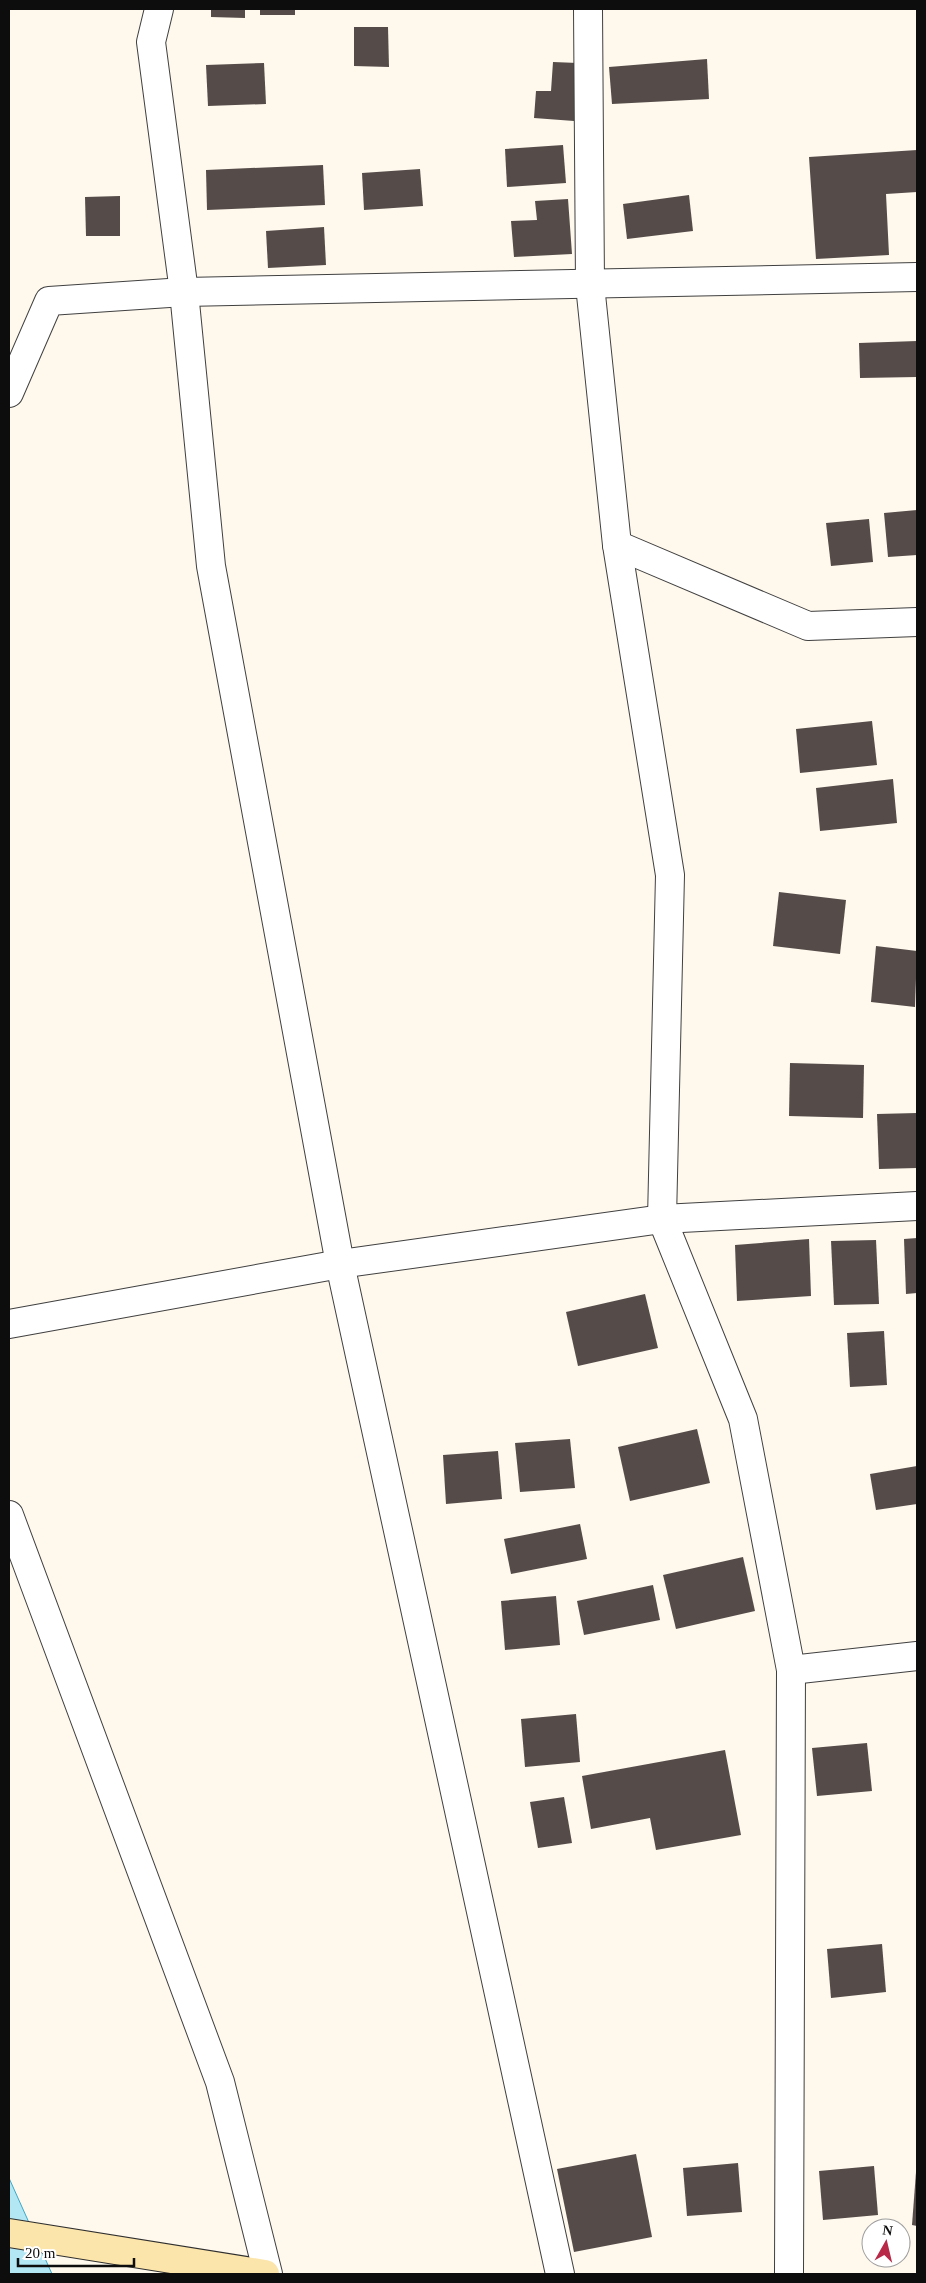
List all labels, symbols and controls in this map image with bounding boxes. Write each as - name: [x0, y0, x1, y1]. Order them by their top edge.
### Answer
- north arrow: [861, 2218, 911, 2268]
- text: N: [882, 2222, 894, 2239]
- scale bar: [18, 2236, 134, 2268]
- text: 20 m: [25, 2245, 56, 2261]

